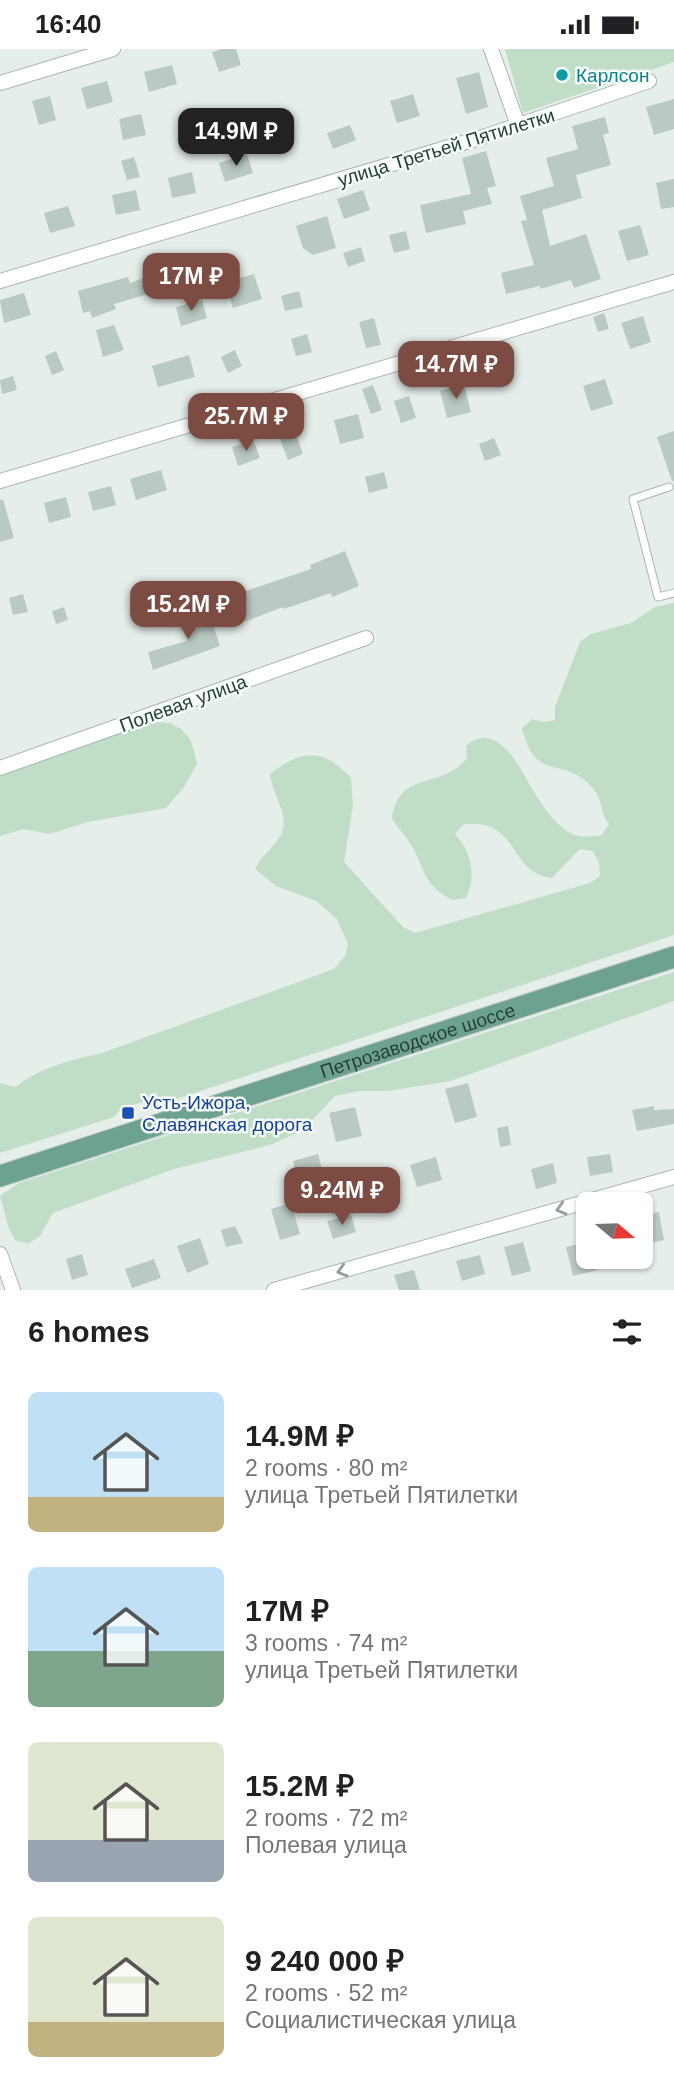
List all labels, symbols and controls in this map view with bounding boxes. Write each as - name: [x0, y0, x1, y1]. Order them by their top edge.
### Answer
- text: 16:40: [35, 9, 102, 39]
- place label: Карлсон: [576, 65, 649, 86]
- marker: Карлсон: [554, 67, 570, 83]
- street label: улица Третьей Пятилетки: [335, 104, 557, 190]
- pin: 14.9M ₽: [171, 109, 301, 168]
- text: 14.9M ₽: [194, 118, 278, 144]
- pin: 17M ₽: [142, 253, 240, 313]
- text: 17M ₽: [159, 263, 223, 289]
- pin: 14.7M ₽: [391, 341, 521, 401]
- text: 14.7M ₽: [414, 351, 498, 377]
- pin: 25.7M ₽: [181, 393, 311, 453]
- text: 25.7M ₽: [204, 403, 288, 429]
- pin: 15.2M ₽: [123, 581, 253, 641]
- text: 15.2M ₽: [146, 591, 230, 617]
- street label: Полевая улица: [117, 671, 250, 736]
- street label: Петрозаводское шоссе: [318, 999, 518, 1082]
- place label: Усть-Ижора, Славянская дорога: [142, 1092, 313, 1135]
- marker: Усть-Ижора, Славянская дорога: [120, 1105, 136, 1121]
- pin: 9.24M ₽: [277, 1167, 407, 1227]
- text: 9.24M ₽: [300, 1177, 384, 1203]
- north arrow: [576, 1192, 653, 1269]
- map controls: [576, 1192, 653, 1269]
- one-way arrow: [555, 1200, 567, 1215]
- one-way arrow: [337, 1262, 349, 1277]
- icon: filters: [608, 1313, 646, 1351]
- text: 6 homes: [28, 1315, 150, 1348]
- text: 14.9M ₽: [245, 1419, 354, 1452]
- icon: home: [84, 1420, 168, 1504]
- text: 2 rooms · 80 m²: [245, 1455, 407, 1481]
- text: улица Третьей Пятилетки: [245, 1482, 518, 1508]
- text: 17M ₽: [245, 1594, 329, 1627]
- icon: home: [84, 1595, 168, 1679]
- text: 3 rooms · 74 m²: [245, 1630, 407, 1656]
- text: улица Третьей Пятилетки: [245, 1657, 518, 1683]
- text: 15.2M ₽: [245, 1769, 354, 1802]
- icon: home: [84, 1770, 168, 1854]
- text: 2 rooms · 72 m²: [245, 1805, 407, 1831]
- text: Полевая улица: [245, 1832, 407, 1858]
- text: 9 240 000 ₽: [245, 1944, 404, 1977]
- icon: home: [84, 1945, 168, 2029]
- text: 2 rooms · 52 m²: [245, 1980, 407, 2006]
- text: Социалистическая улица: [245, 2007, 516, 2033]

